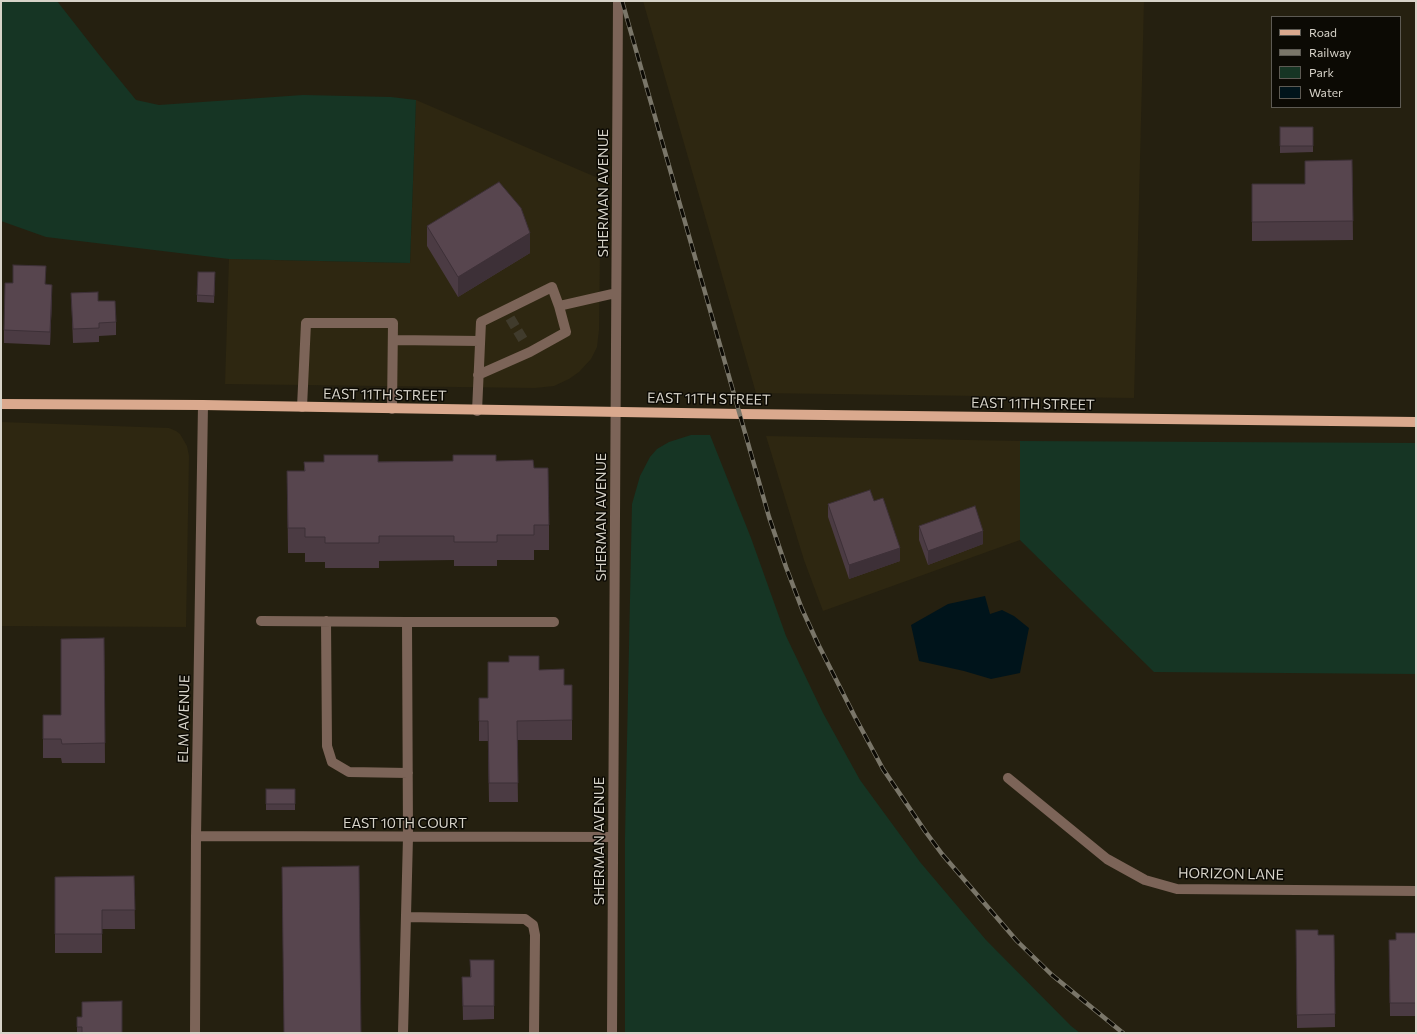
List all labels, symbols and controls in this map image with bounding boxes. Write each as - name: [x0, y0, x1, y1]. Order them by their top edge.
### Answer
- legend: [1271, 16, 1401, 108]
- text: Road: [1309, 25, 1337, 39]
- text: Railway: [1309, 45, 1351, 59]
- text: Park: [1309, 65, 1334, 79]
- text: Water: [1309, 85, 1343, 99]
- street label: SHERMAN AVENUE: [595, 129, 611, 257]
- street label: EAST 11TH STREET: [323, 386, 447, 404]
- street label: EAST 11TH STREET: [647, 390, 771, 408]
- street label: EAST 11TH STREET: [971, 395, 1095, 413]
- street label: SHERMAN AVENUE: [593, 453, 609, 581]
- street label: ELM AVENUE: [175, 675, 193, 763]
- street label: SHERMAN AVENUE: [591, 777, 607, 905]
- street label: EAST 10TH COURT: [343, 815, 467, 831]
- street label: HORIZON LANE: [1178, 865, 1284, 883]

